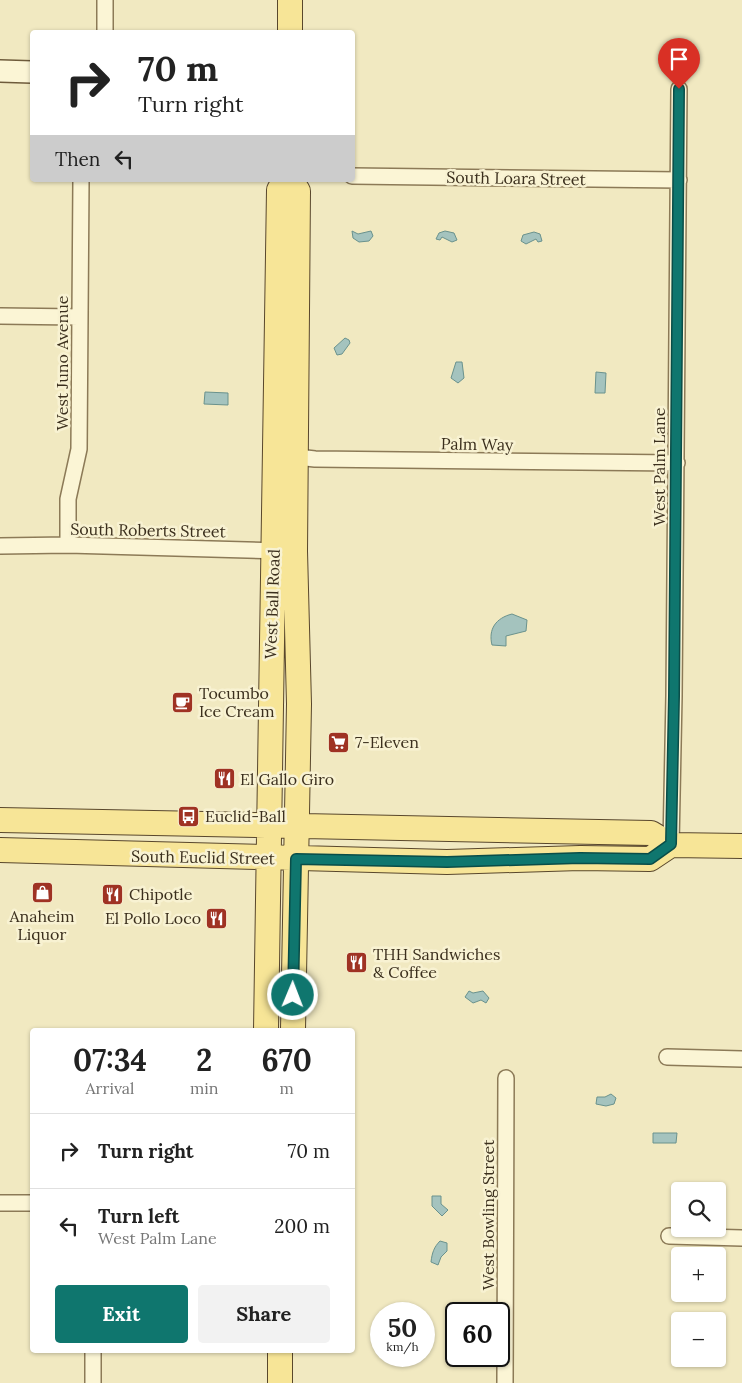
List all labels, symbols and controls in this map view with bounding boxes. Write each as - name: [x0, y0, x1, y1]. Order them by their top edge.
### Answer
- pin: [658, 38, 700, 89]
- icon: arrive: [665, 45, 693, 73]
- text: 70 m: [138, 46, 218, 91]
- icon: right: [55, 50, 120, 115]
- text: Turn right: [138, 90, 243, 118]
- icon: left: [110, 145, 138, 173]
- text: Then: [55, 147, 100, 171]
- street label: South Loara Street: [446, 167, 587, 189]
- street label: West Juno Avenue: [52, 295, 72, 430]
- street label: West Palm Lane: [649, 407, 669, 526]
- street label: Palm Way: [441, 433, 514, 455]
- street label: South Roberts Street: [70, 519, 227, 541]
- street label: West Ball Road: [260, 548, 284, 659]
- place label: Tocumbo Ice Cream: [199, 683, 275, 721]
- cafe icon: Tocumbo Ice Cream: [171, 690, 195, 714]
- supermarket icon: 7-Eleven: [327, 730, 351, 754]
- place label: 7-Eleven: [355, 732, 419, 752]
- restaurant icon: El Gallo Giro: [212, 767, 236, 791]
- place label: El Gallo Giro: [240, 769, 334, 789]
- bus stop icon: Euclid-Ball: [177, 804, 201, 828]
- place label: Euclid-Ball: [205, 806, 286, 826]
- street label: South Euclid Street: [131, 846, 276, 868]
- shop icon: Anaheim Liquor: [30, 880, 54, 904]
- restaurant icon: Chipotle: [101, 882, 125, 906]
- place label: Chipotle: [129, 884, 193, 904]
- place label: Anaheim Liquor: [8, 906, 75, 944]
- restaurant icon: El Pollo Loco: [205, 906, 229, 930]
- place label: El Pollo Loco: [105, 908, 201, 928]
- place label: THH Sandwiches & Coffee: [373, 944, 500, 982]
- restaurant icon: THH Sandwiches & Coffee: [345, 951, 369, 975]
- position arrow: [266, 968, 318, 1020]
- text: 07:34: [73, 1041, 147, 1079]
- text: 2: [196, 1041, 212, 1079]
- text: 670: [262, 1041, 312, 1079]
- text: Arrival: [86, 1078, 134, 1098]
- text: min: [190, 1078, 218, 1098]
- text: m: [280, 1078, 294, 1098]
- icon: right: [55, 1137, 83, 1165]
- text: Turn right: [98, 1139, 194, 1163]
- text: 70 m: [287, 1139, 330, 1163]
- street label: West Bowling Street: [478, 1139, 498, 1290]
- map controls: [671, 1182, 726, 1367]
- button: search: [671, 1182, 726, 1237]
- text: Turn left: [98, 1204, 179, 1228]
- icon: left: [55, 1212, 83, 1240]
- text: 200 m: [274, 1214, 330, 1238]
- text: West Palm Lane: [98, 1228, 217, 1248]
- button: +: [671, 1247, 726, 1302]
- button: Exit: [55, 1285, 188, 1343]
- button: Share: [198, 1285, 330, 1343]
- speed limit sign: 60: [445, 1302, 510, 1367]
- text: 50: [388, 1312, 417, 1344]
- button: −: [671, 1312, 726, 1367]
- text: km/h: [386, 1339, 419, 1354]

